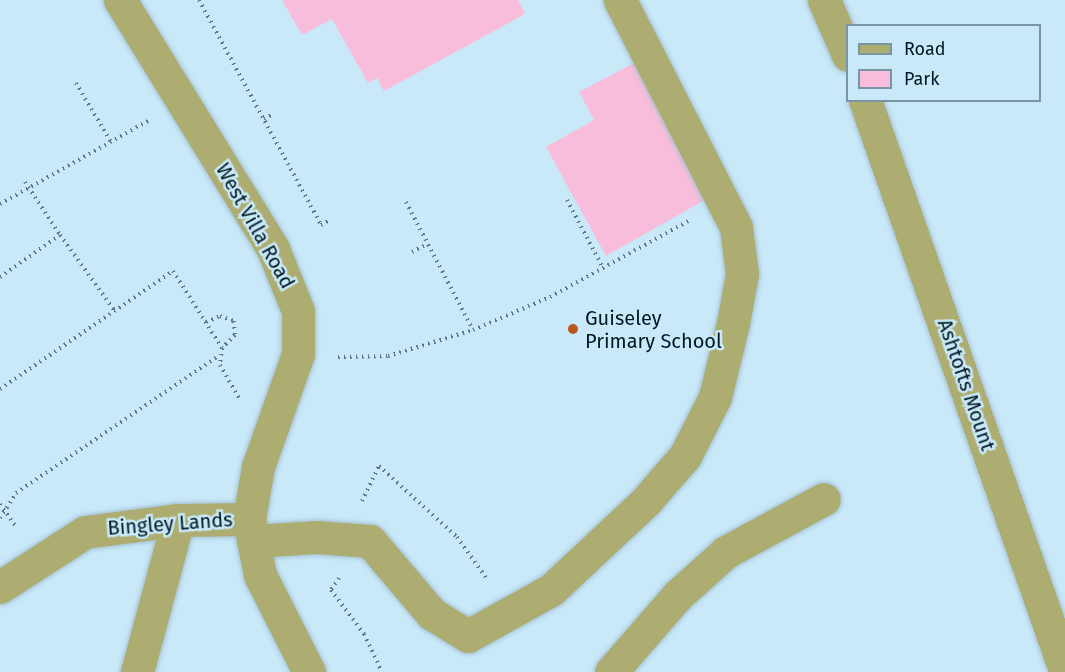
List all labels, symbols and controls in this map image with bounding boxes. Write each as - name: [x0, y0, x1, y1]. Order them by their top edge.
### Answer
- legend: [846, 24, 1041, 102]
- text: Road: [904, 38, 946, 60]
- text: Park: [904, 68, 939, 90]
- street label: West Villa Road: [211, 159, 299, 293]
- place label: Guiseley Primary School: [585, 306, 722, 353]
- street label: Ashtofts Mount: [932, 316, 1000, 454]
- marker: Guiseley Primary School: [566, 322, 580, 336]
- street label: Bingley Lands: [107, 508, 233, 540]

